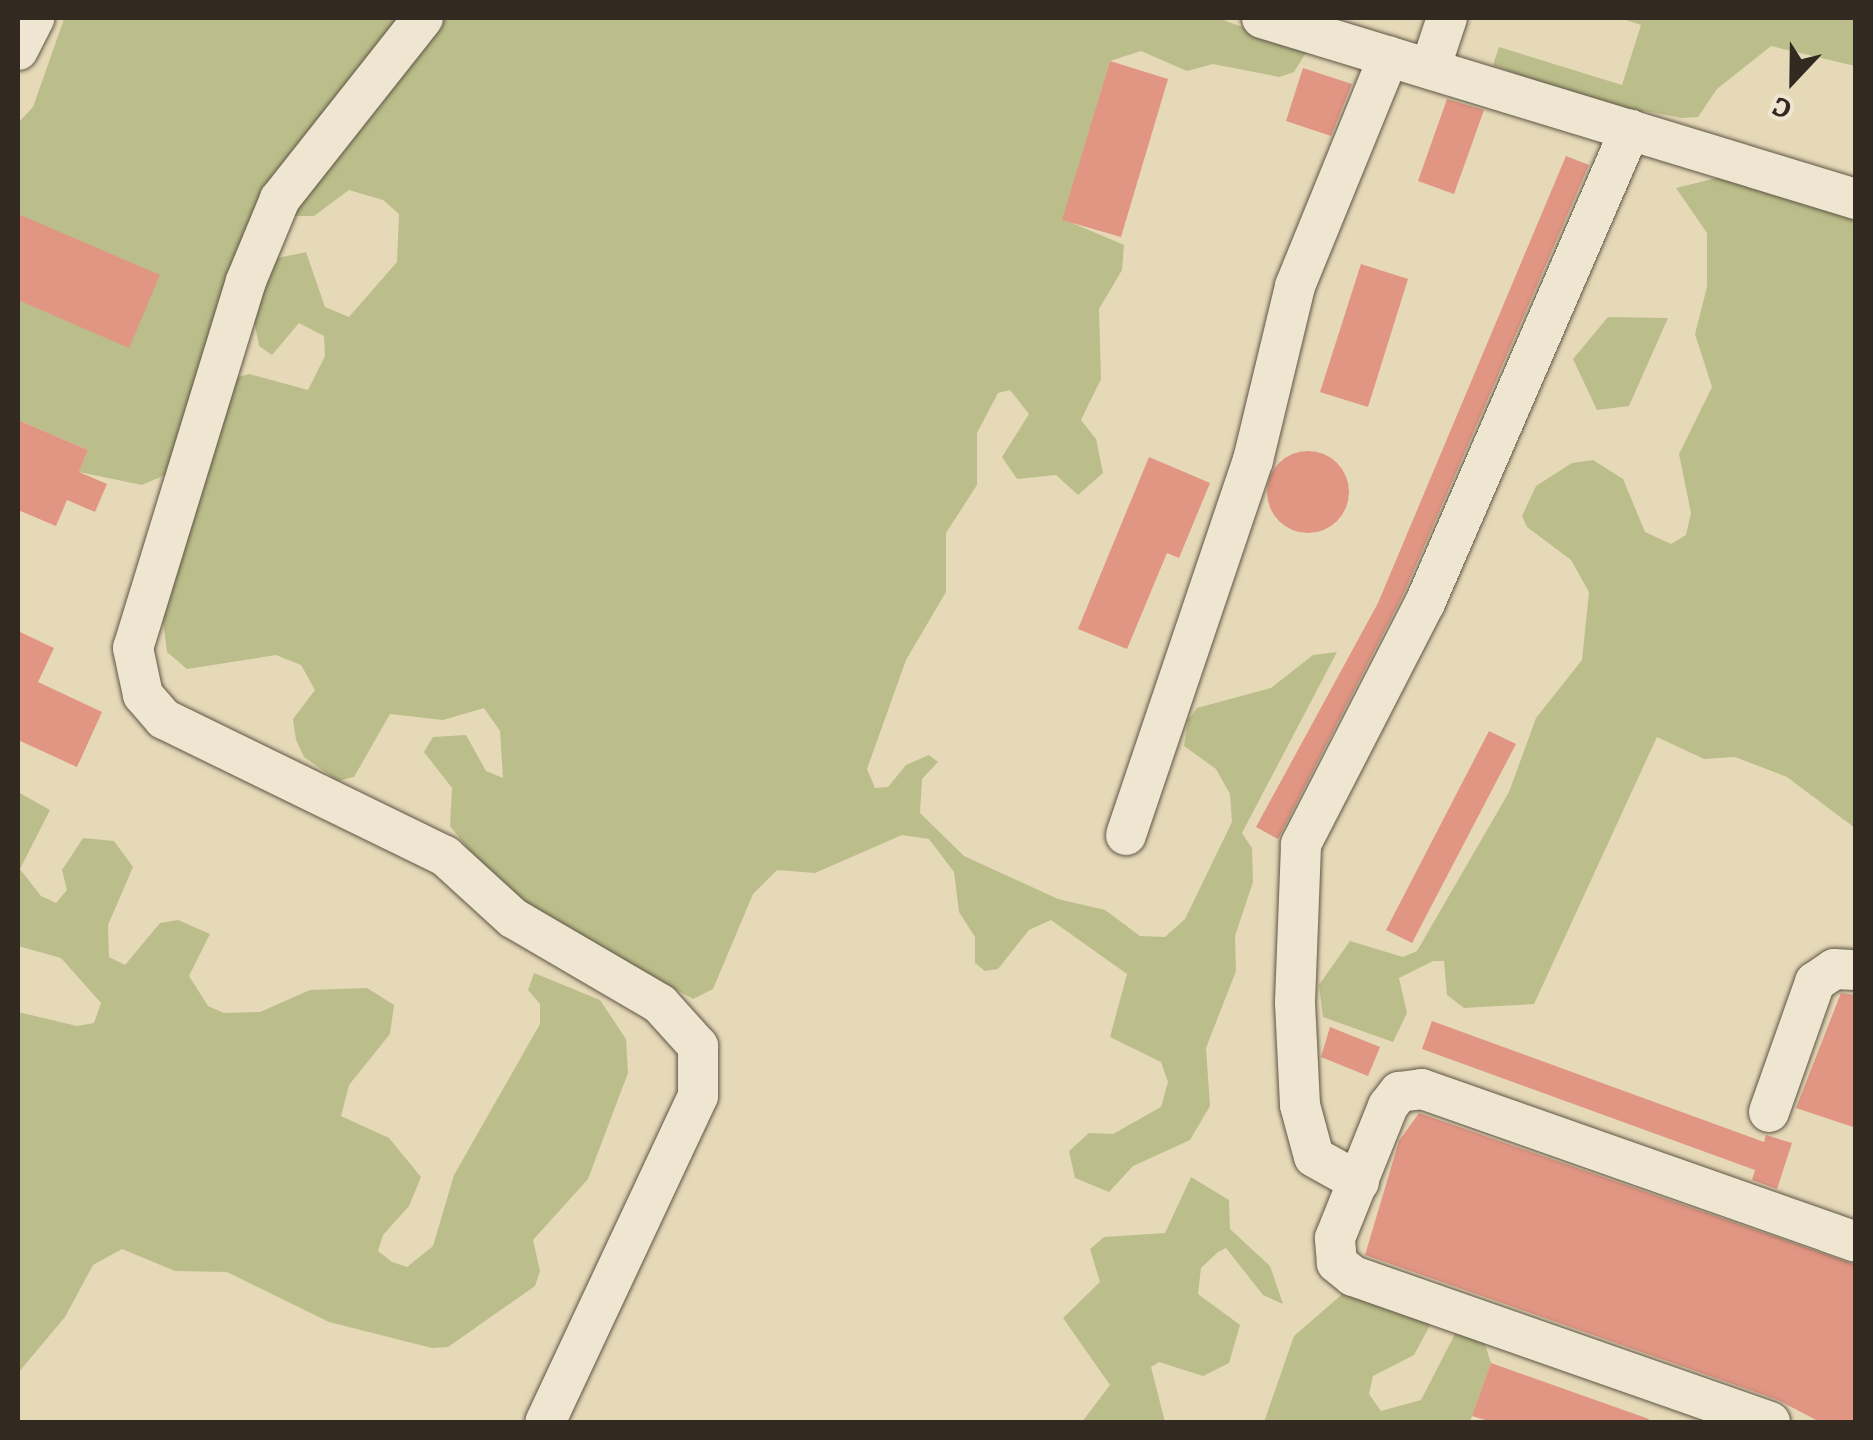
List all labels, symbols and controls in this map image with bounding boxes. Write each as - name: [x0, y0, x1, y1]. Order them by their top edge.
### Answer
- north arrow: [1743, 30, 1843, 130]
- text: С: [1767, 87, 1797, 129]

